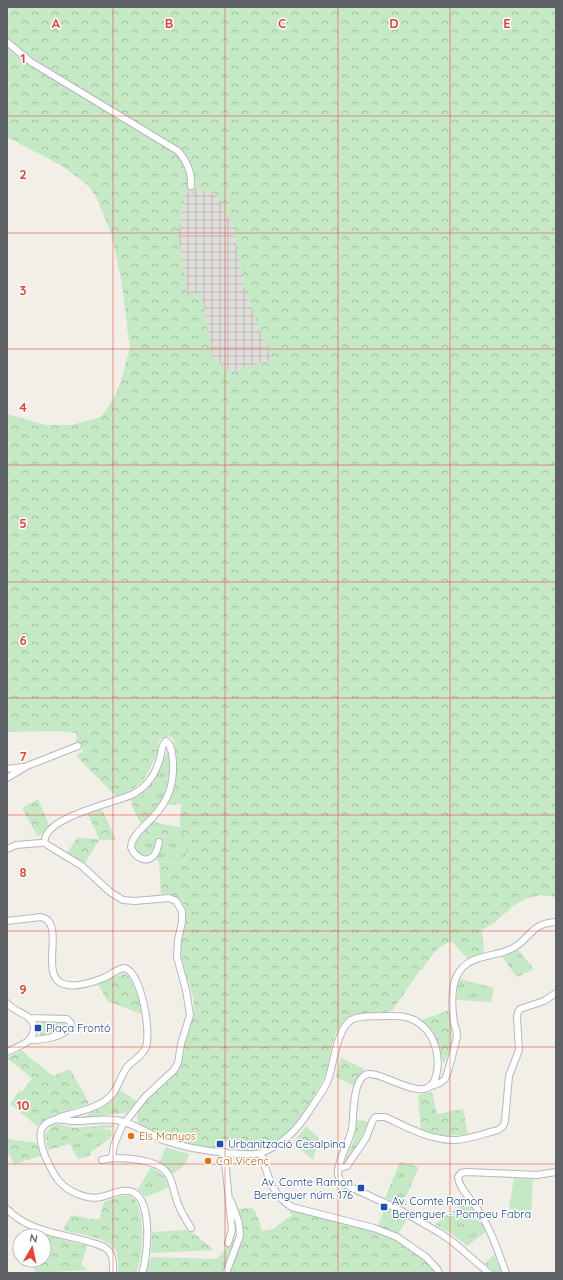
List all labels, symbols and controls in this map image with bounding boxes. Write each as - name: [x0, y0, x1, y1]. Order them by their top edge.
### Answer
- text: A: [52, 15, 61, 31]
- text: B: [165, 15, 173, 31]
- text: C: [278, 15, 286, 31]
- text: D: [389, 15, 399, 31]
- text: E: [503, 15, 511, 31]
- text: 1: [20, 50, 26, 66]
- text: 2: [19, 166, 27, 182]
- text: 3: [20, 282, 27, 298]
- text: 4: [19, 399, 27, 415]
- text: 5: [19, 515, 27, 531]
- text: 6: [19, 632, 27, 648]
- text: 7: [19, 748, 27, 764]
- text: 8: [19, 864, 27, 880]
- text: 9: [19, 981, 27, 997]
- place label: Plaça Frontó: [46, 1021, 111, 1035]
- marker: Plaça Frontó: [33, 1023, 43, 1033]
- text: 10: [16, 1097, 30, 1113]
- place label: Els Manyos: [139, 1129, 196, 1143]
- marker: Els Manyos: [126, 1131, 136, 1141]
- place label: Urbanització Cesalpina: [228, 1137, 345, 1151]
- marker: Urbanització Cesalpina: [215, 1139, 225, 1149]
- place label: Cal Vicenç: [216, 1154, 269, 1168]
- marker: Cal Vicenç: [203, 1156, 213, 1166]
- place label: Av. Comte Ramon Berenguer núm. 176: [254, 1175, 353, 1202]
- marker: Av. Comte Ramon Berenguer núm. 176: [356, 1183, 366, 1193]
- place label: Av. Comte Ramon Berenguer - Pompeu Fabra: [392, 1194, 531, 1221]
- marker: Av. Comte Ramon Berenguer - Pompeu Fabra: [379, 1202, 389, 1212]
- north arrow: [12, 1228, 52, 1268]
- text: N: [28, 1231, 39, 1246]

